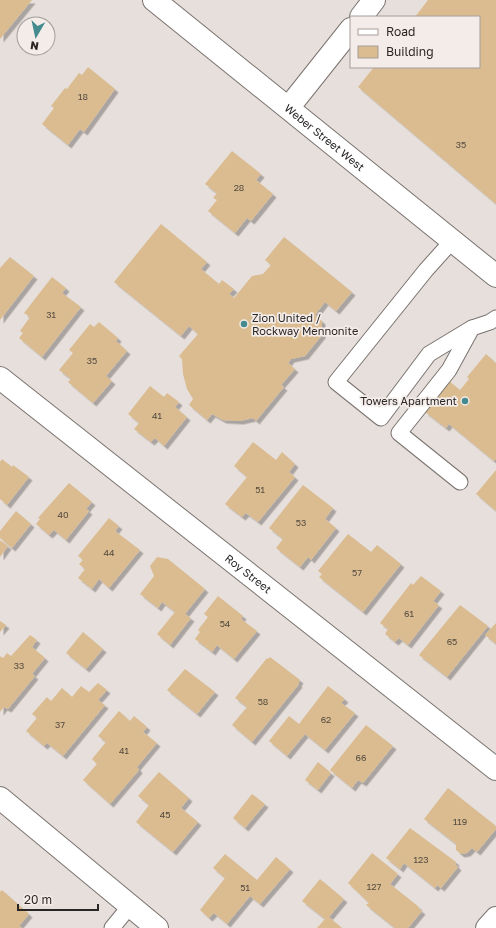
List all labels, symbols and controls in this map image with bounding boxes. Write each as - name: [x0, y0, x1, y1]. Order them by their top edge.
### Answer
- north arrow: [16, 16, 56, 56]
- legend: [350, 16, 480, 68]
- text: Road: [386, 24, 415, 39]
- text: N: [29, 39, 40, 53]
- text: Building: [386, 44, 434, 59]
- house number: 18: [78, 91, 88, 102]
- street label: Weber Street West: [282, 101, 367, 173]
- house number: 35: [456, 139, 466, 150]
- house number: 28: [234, 182, 244, 193]
- house number: 31: [46, 309, 56, 320]
- place label: Zion United / Rockway Mennonite: [252, 311, 358, 337]
- marker: Zion United / Rockway Mennonite: [239, 319, 249, 329]
- house number: 35: [87, 355, 97, 366]
- place label: Towers Apartment: [360, 394, 457, 407]
- marker: Towers Apartment: [460, 396, 470, 406]
- house number: 41: [152, 410, 163, 421]
- house number: 51: [255, 484, 265, 495]
- house number: 40: [57, 509, 69, 520]
- house number: 53: [296, 517, 306, 528]
- house number: 44: [104, 547, 115, 558]
- street label: Roy Street: [223, 551, 274, 595]
- house number: 57: [352, 567, 362, 578]
- house number: 61: [404, 608, 415, 619]
- house number: 54: [220, 618, 231, 629]
- house number: 65: [447, 636, 457, 647]
- house number: 33: [14, 660, 24, 671]
- house number: 58: [258, 696, 268, 707]
- house number: 62: [321, 714, 331, 725]
- house number: 37: [55, 719, 65, 730]
- house number: 41: [119, 745, 130, 756]
- house number: 66: [356, 752, 366, 763]
- house number: 45: [160, 809, 170, 820]
- house number: 119: [453, 816, 467, 827]
- house number: 123: [414, 854, 428, 865]
- house number: 127: [367, 881, 381, 892]
- house number: 51: [240, 882, 250, 893]
- scale bar: [18, 886, 98, 912]
- text: 20 m: [24, 892, 52, 907]

